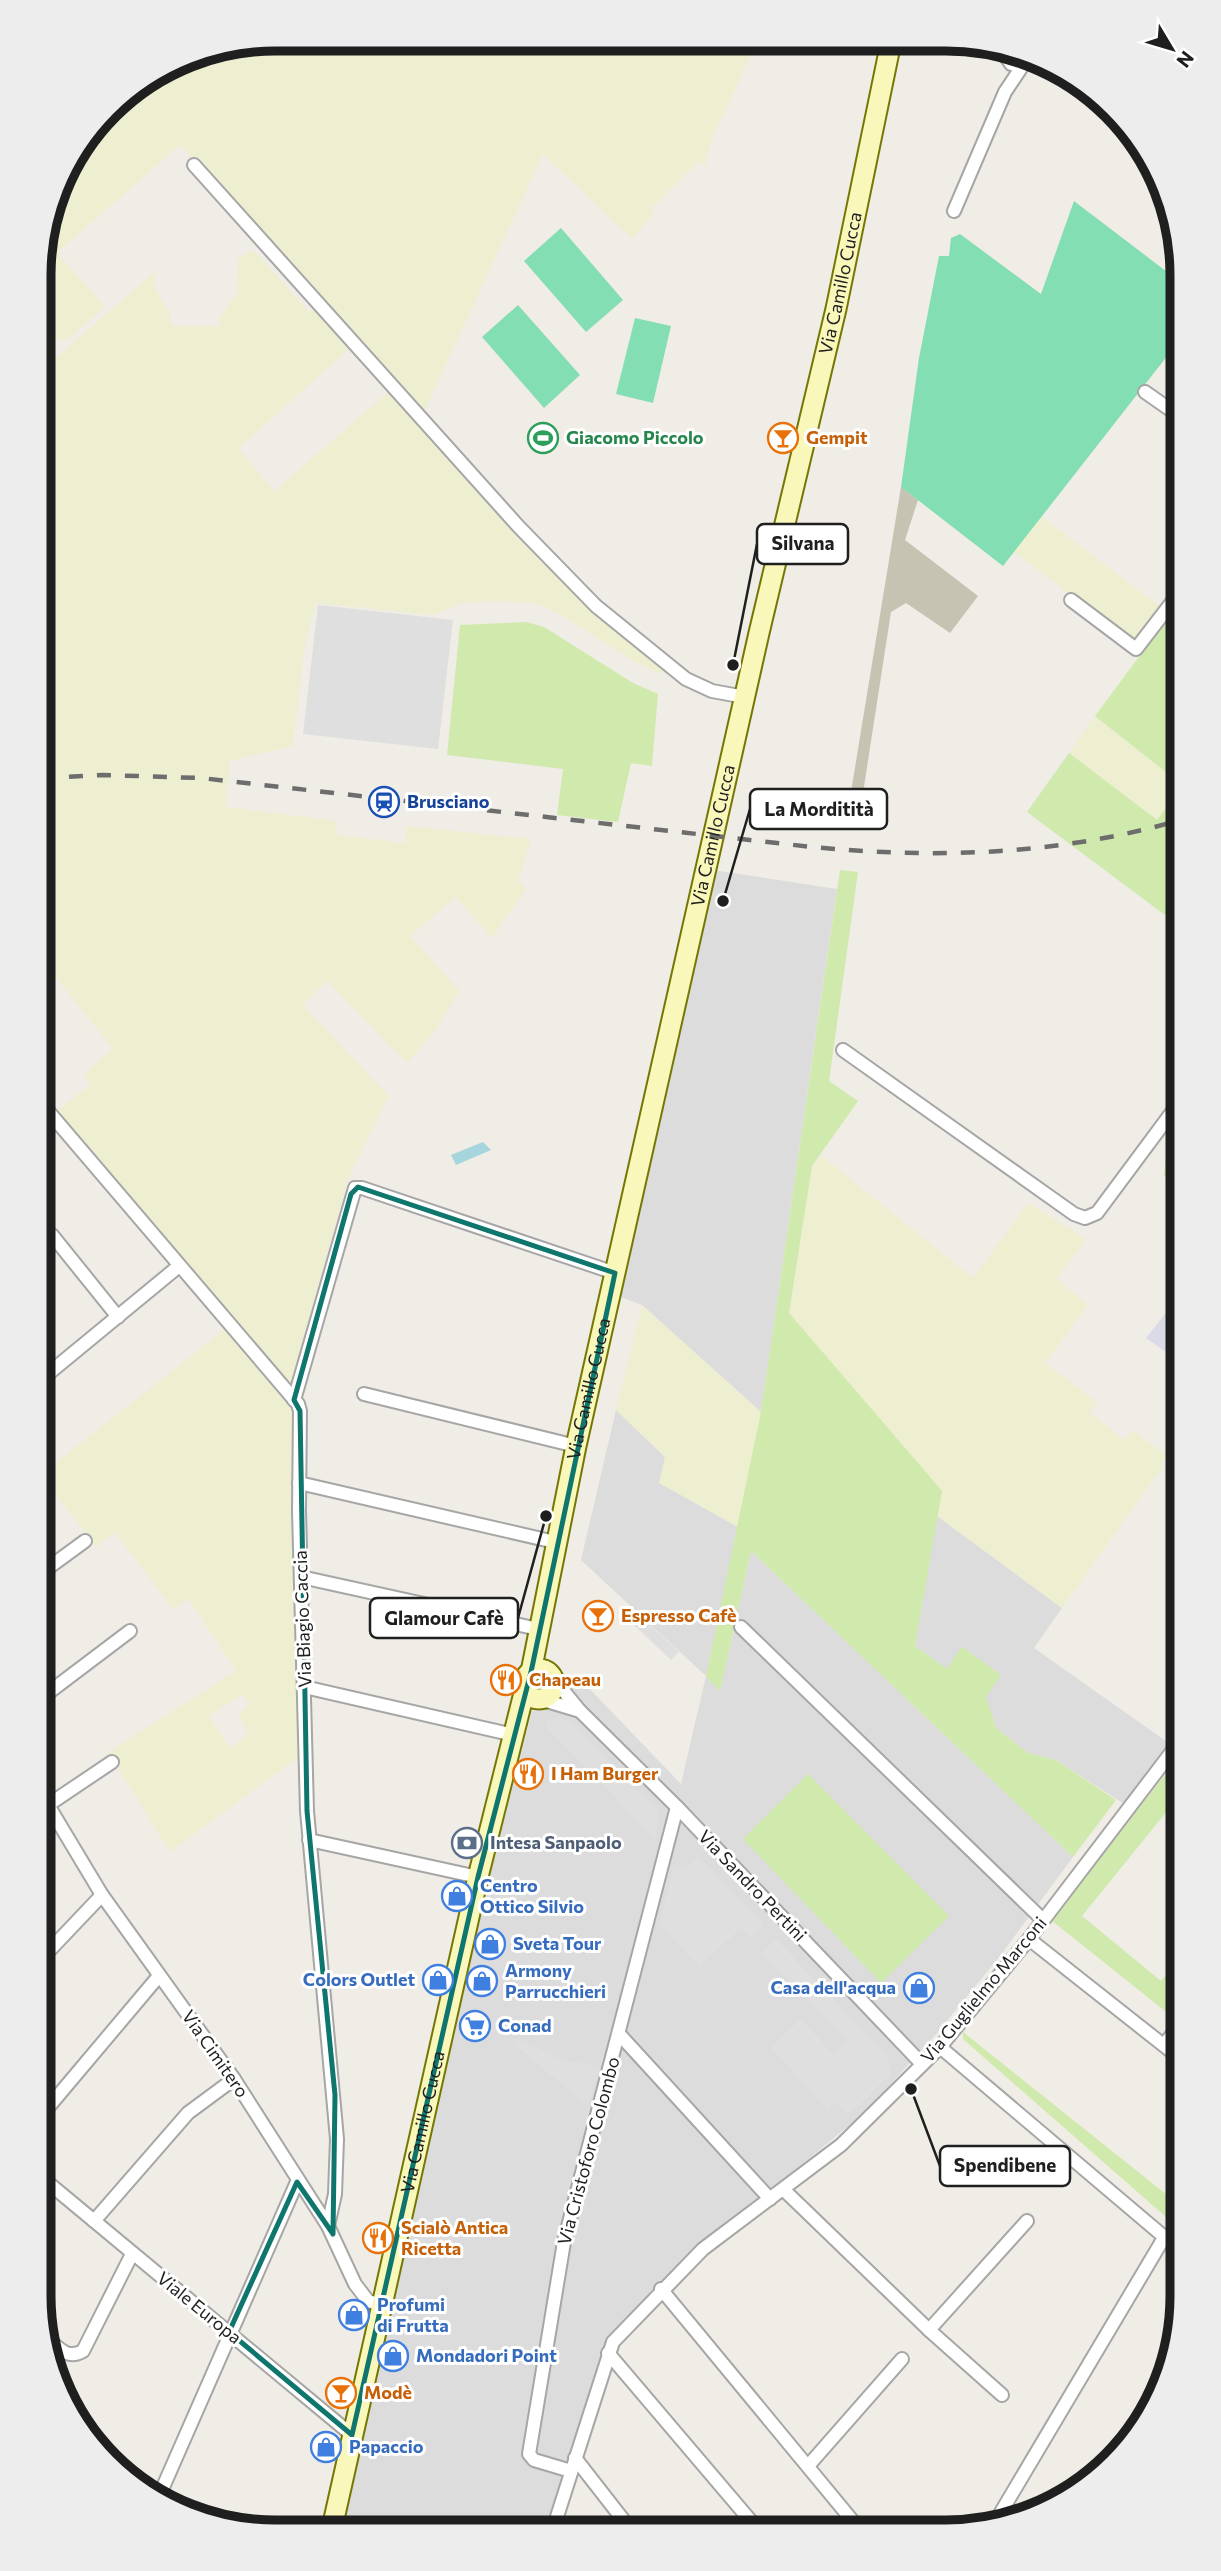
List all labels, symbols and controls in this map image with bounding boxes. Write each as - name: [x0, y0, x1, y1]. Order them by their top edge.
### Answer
- north arrow: [1137, 14, 1207, 84]
- text: N: [1172, 47, 1199, 72]
- street label: Via Camillo Cucca: [814, 210, 866, 356]
- sports icon: Giacomo Piccolo: [526, 421, 560, 455]
- bar icon: Gempit: [766, 421, 800, 455]
- place label: Giacomo Piccolo: [566, 426, 704, 448]
- place label: Gempit: [806, 426, 868, 448]
- callout: Silvana: [757, 524, 848, 564]
- text: Silvana: [771, 531, 835, 554]
- street label: Via Camillo Cucca: [686, 762, 739, 909]
- station icon: Brusciano: [367, 785, 401, 819]
- callout: La Morditità: [750, 789, 887, 829]
- place label: Brusciano: [407, 790, 490, 812]
- text: La Morditità: [764, 797, 874, 820]
- street label: Via Camillo Cucca: [562, 1315, 615, 1462]
- street label: Via Biagio Caccia: [289, 1550, 315, 1688]
- callout: Glamour Cafè: [370, 1598, 518, 1638]
- bar icon: Espresso Cafè: [581, 1599, 615, 1633]
- place label: Espresso Cafè: [621, 1604, 737, 1626]
- text: Glamour Cafè: [384, 1606, 504, 1629]
- restaurant icon: Chapeau: [489, 1663, 523, 1697]
- place label: Chapeau: [529, 1668, 601, 1690]
- restaurant icon: I Ham Burger: [511, 1757, 545, 1791]
- place label: I Ham Burger: [551, 1762, 659, 1784]
- street label: Via Sandro Pertini: [694, 1825, 811, 1946]
- bank icon: Intesa Sanpaolo: [450, 1826, 484, 1860]
- place label: Intesa Sanpaolo: [490, 1831, 622, 1853]
- place label: Centro Ottico Silvio: [480, 1874, 584, 1917]
- shop icon: Centro Ottico Silvio: [440, 1879, 474, 1913]
- street label: Via Guglielmo Marconi: [916, 1912, 1051, 2067]
- shop icon: Sveta Tour: [473, 1927, 507, 1961]
- place label: Sveta Tour: [513, 1932, 602, 1954]
- place label: Armony Parrucchieri: [505, 1959, 606, 2002]
- shop icon: Colors Outlet: [421, 1963, 455, 1997]
- shop icon: Armony Parrucchieri: [465, 1964, 499, 1998]
- place label: Colors Outlet: [303, 1968, 415, 1990]
- shop icon: Casa dell'acqua: [902, 1971, 936, 2005]
- place label: Casa dell'acqua: [770, 1976, 896, 1998]
- street label: Via Cimitero: [178, 2006, 254, 2101]
- supermarket icon: Conad: [458, 2009, 492, 2043]
- place label: Conad: [498, 2014, 552, 2036]
- street label: Via Camillo Cucca: [395, 2049, 449, 2195]
- street label: Via Cristoforo Colombo: [552, 2054, 624, 2247]
- callout: Spendibene: [940, 2146, 1070, 2186]
- text: Spendibene: [954, 2153, 1056, 2176]
- place label: Scialò Antica Ricetta: [401, 2216, 508, 2259]
- restaurant icon: Scialò Antica Ricetta: [361, 2221, 395, 2255]
- street label: Viale Europa: [153, 2266, 246, 2348]
- place label: Profumi di Frutta: [377, 2293, 449, 2336]
- shop icon: Profumi di Frutta: [337, 2298, 371, 2332]
- shop icon: Mondadori Point: [376, 2339, 410, 2373]
- place label: Mondadori Point: [416, 2344, 557, 2366]
- bar icon: Modè: [324, 2376, 358, 2410]
- place label: Modè: [364, 2381, 412, 2403]
- shop icon: Papaccio: [309, 2430, 343, 2464]
- place label: Papaccio: [349, 2435, 424, 2457]

